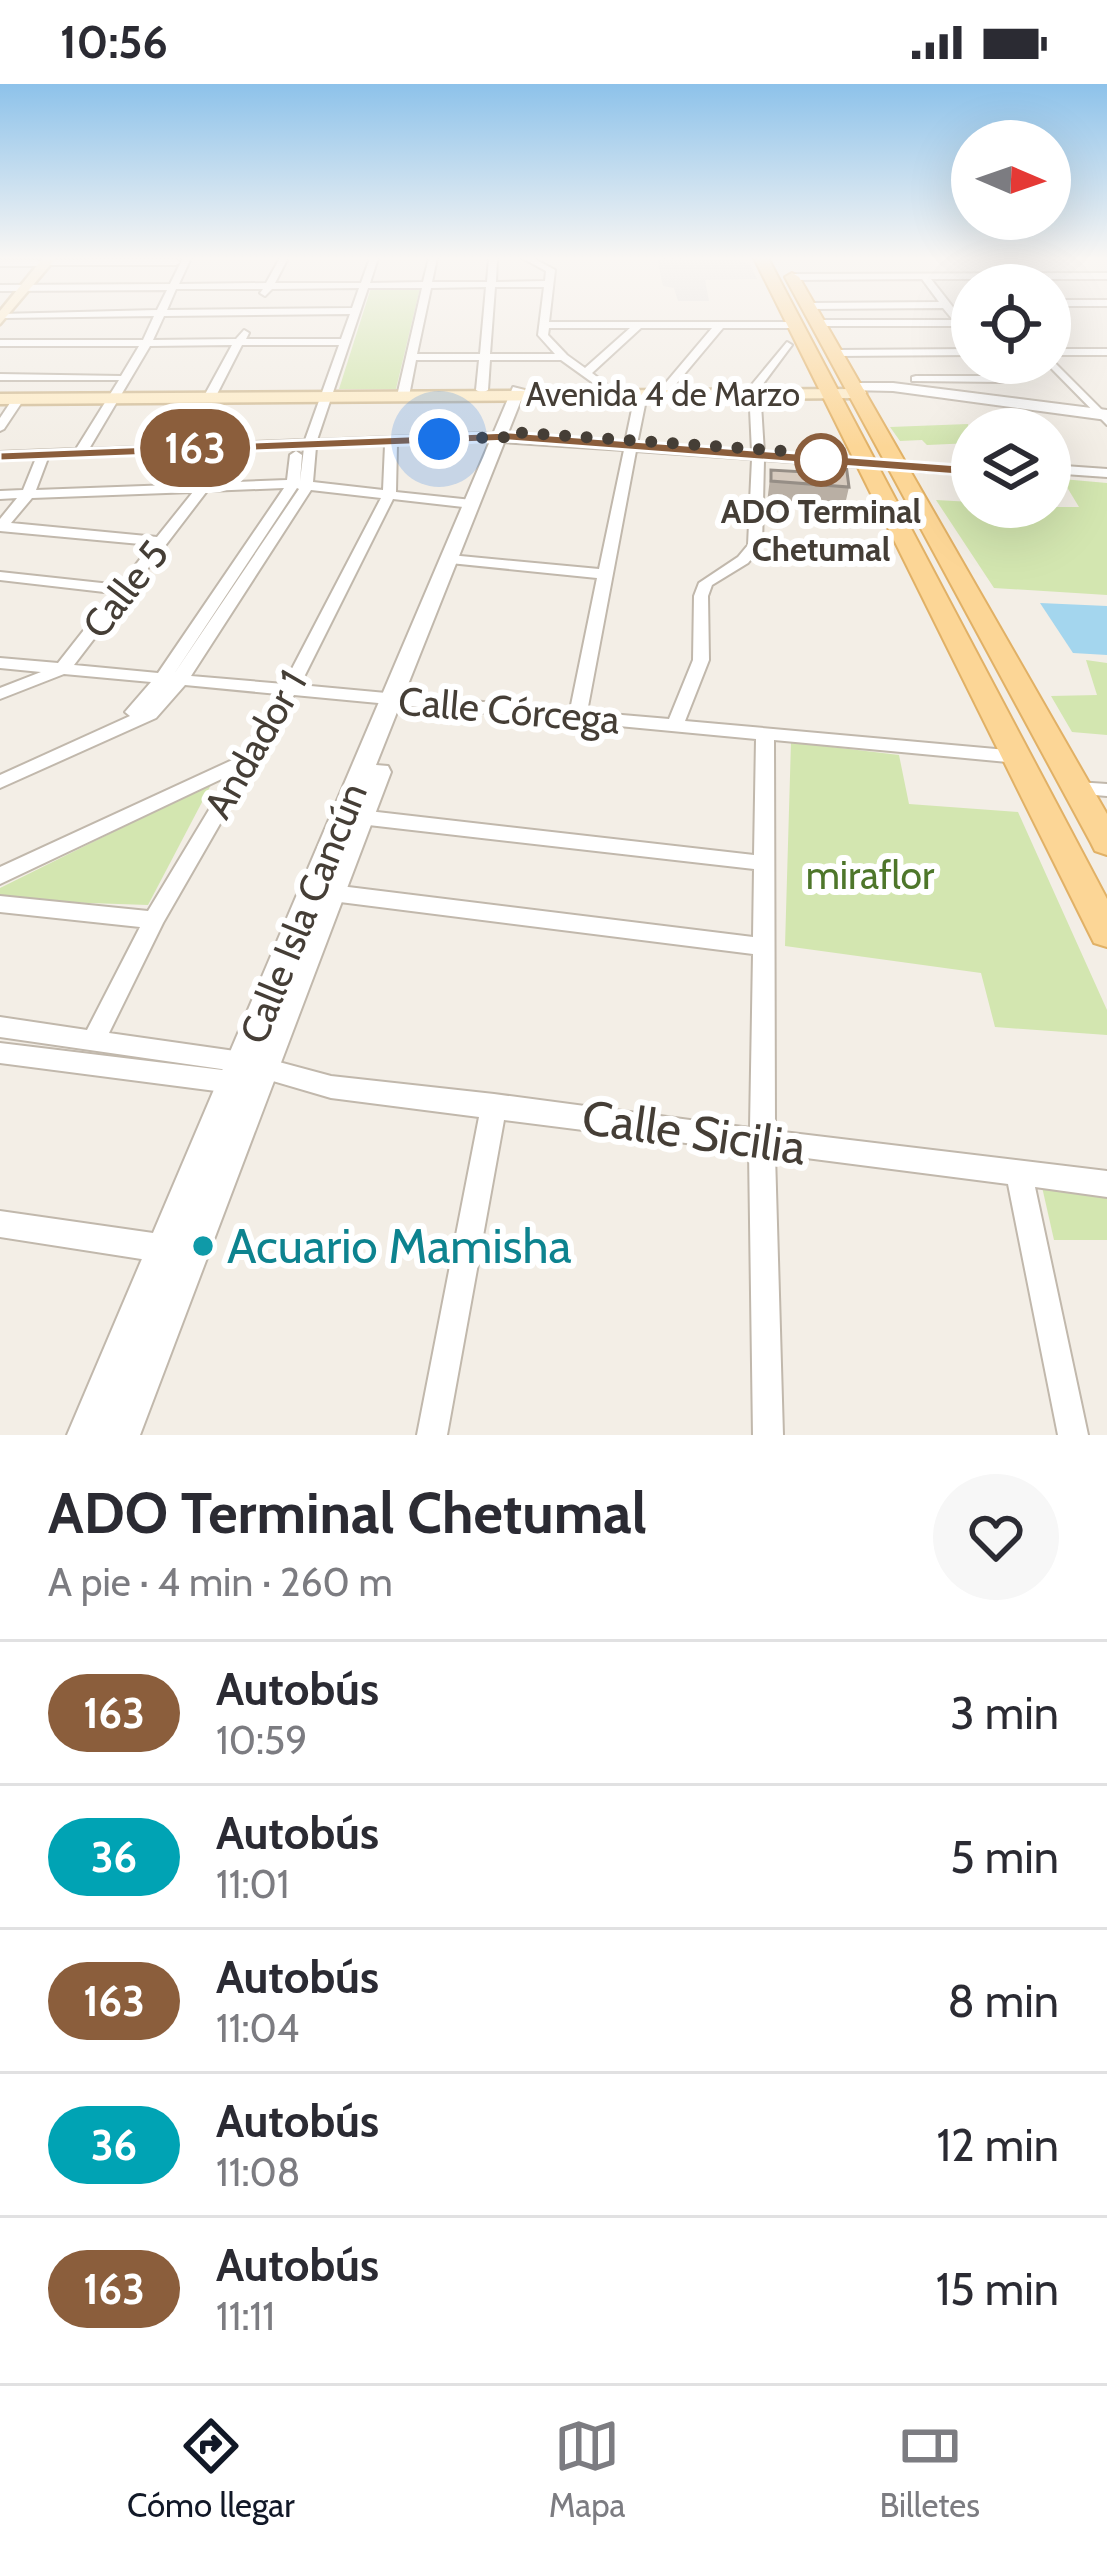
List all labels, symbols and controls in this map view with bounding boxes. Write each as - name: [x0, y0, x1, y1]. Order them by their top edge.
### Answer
- text: 10:56: [60, 15, 168, 69]
- north arrow: [951, 120, 1071, 240]
- map controls: [951, 120, 1071, 528]
- button: locate: [951, 264, 1071, 384]
- street label: Avenida 4 de Marzo: [526, 374, 800, 414]
- button: layers: [951, 408, 1071, 528]
- line badge: 163: [126, 409, 264, 487]
- your location: [409, 409, 469, 469]
- text: 163: [164, 422, 226, 474]
- marker: ADO Terminal Chetumal: [796, 435, 846, 485]
- place label: ADO Terminal Chetumal: [721, 491, 921, 569]
- street label: Calle 5: [72, 531, 178, 647]
- street label: Andador 1: [193, 661, 317, 827]
- street label: Calle Córcega: [396, 676, 622, 744]
- street label: Calle Isla Cancún: [229, 776, 377, 1050]
- park label: miraflor: [806, 851, 935, 899]
- street label: Calle Sicilia: [579, 1088, 809, 1176]
- place label: Acuario Mamisha: [227, 1217, 572, 1275]
- marker: Acuario Mamisha: [190, 1233, 216, 1259]
- button: heart: [933, 1474, 1059, 1600]
- text: ADO Terminal Chetumal: [48, 1478, 647, 1547]
- text: A pie · 4 min · 260 m: [48, 1558, 393, 1606]
- text: Autobús: [216, 1662, 379, 1716]
- text: 3 min: [950, 1686, 1059, 1740]
- text: 163: [83, 1687, 145, 1739]
- text: 10:59: [216, 1716, 307, 1764]
- text: Autobús: [216, 1806, 379, 1860]
- text: 5 min: [950, 1830, 1059, 1884]
- text: 36: [91, 1831, 137, 1883]
- text: 11:01: [216, 1860, 289, 1908]
- text: Autobús: [216, 1950, 379, 2004]
- text: 8 min: [947, 1974, 1059, 2028]
- text: 163: [83, 1975, 145, 2027]
- text: 11:04: [216, 2004, 299, 2052]
- text: Autobús: [216, 2094, 379, 2148]
- text: 12 min: [936, 2118, 1059, 2172]
- text: 36: [91, 2119, 137, 2171]
- text: 11:08: [216, 2148, 300, 2196]
- text: Autobús: [216, 2238, 379, 2292]
- text: 15 min: [936, 2262, 1059, 2316]
- text: 163: [83, 2263, 145, 2315]
- text: 11:11: [216, 2292, 275, 2340]
- tab: Cómo llegar: [127, 2413, 295, 2525]
- tab: Mapa: [549, 2413, 625, 2525]
- tab: Billetes: [880, 2413, 980, 2525]

